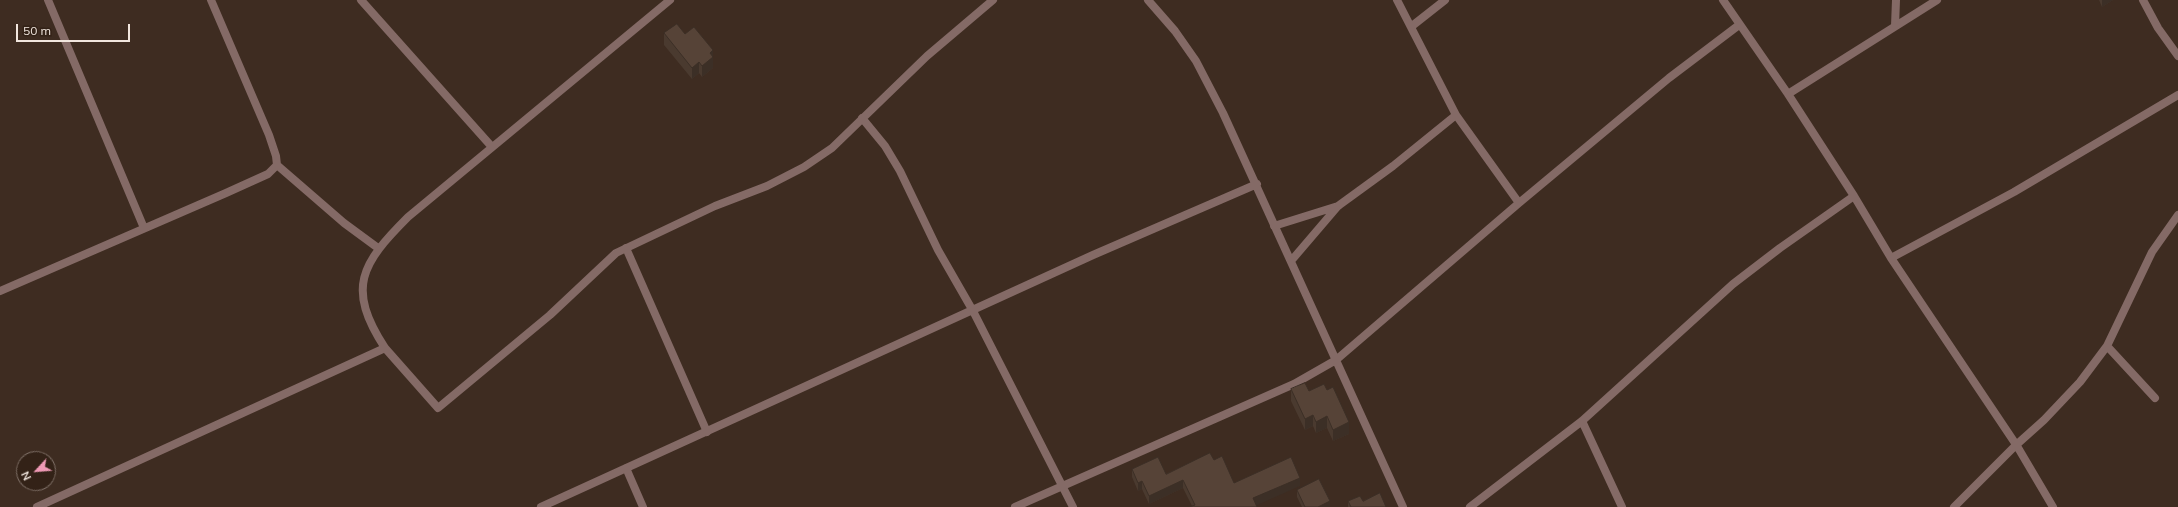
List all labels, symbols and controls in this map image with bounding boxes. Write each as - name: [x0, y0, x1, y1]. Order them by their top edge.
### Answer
- scale bar: [18, 16, 132, 42]
- text: 50 m: [23, 23, 51, 38]
- north arrow: [16, 451, 56, 491]
- text: N: [18, 469, 34, 483]

